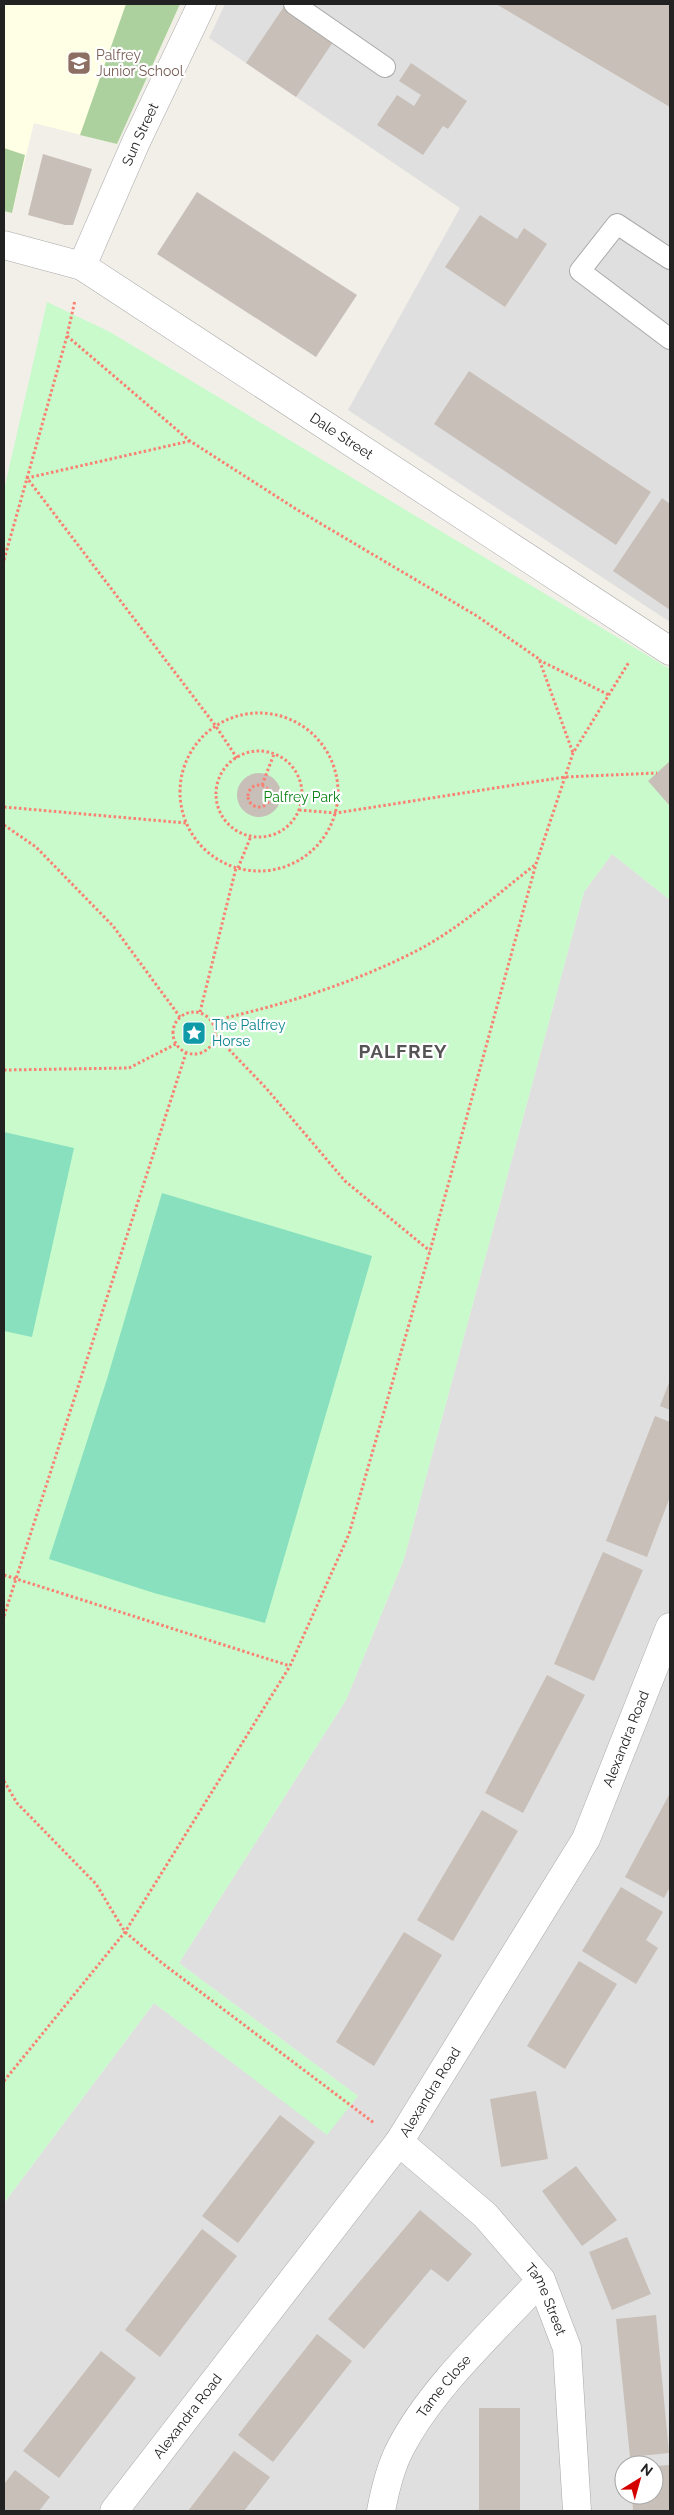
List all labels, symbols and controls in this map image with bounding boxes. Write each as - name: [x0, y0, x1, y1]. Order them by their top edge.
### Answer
- place label: Palfrey Junior School: [96, 47, 184, 79]
- school or university icon: Palfrey Junior School: [66, 50, 92, 76]
- street label: Sun Street: [119, 100, 162, 168]
- street label: Dale Street: [307, 410, 376, 463]
- park label: Palfrey Park: [264, 789, 341, 805]
- place label: The Palfrey Horse: [212, 1017, 286, 1049]
- place icon: The Palfrey Horse: [181, 1020, 207, 1046]
- district label: PALFREY: [358, 1040, 448, 1062]
- street label: Alexandra Road: [599, 1688, 652, 1789]
- street label: Alexandra Road: [396, 2044, 464, 2140]
- street label: Tame Street: [522, 2260, 569, 2338]
- street label: Tame Close: [413, 2351, 474, 2420]
- street label: Alexandra Road: [150, 2371, 225, 2461]
- north arrow: [614, 2455, 664, 2505]
- text: N: [638, 2460, 656, 2479]

